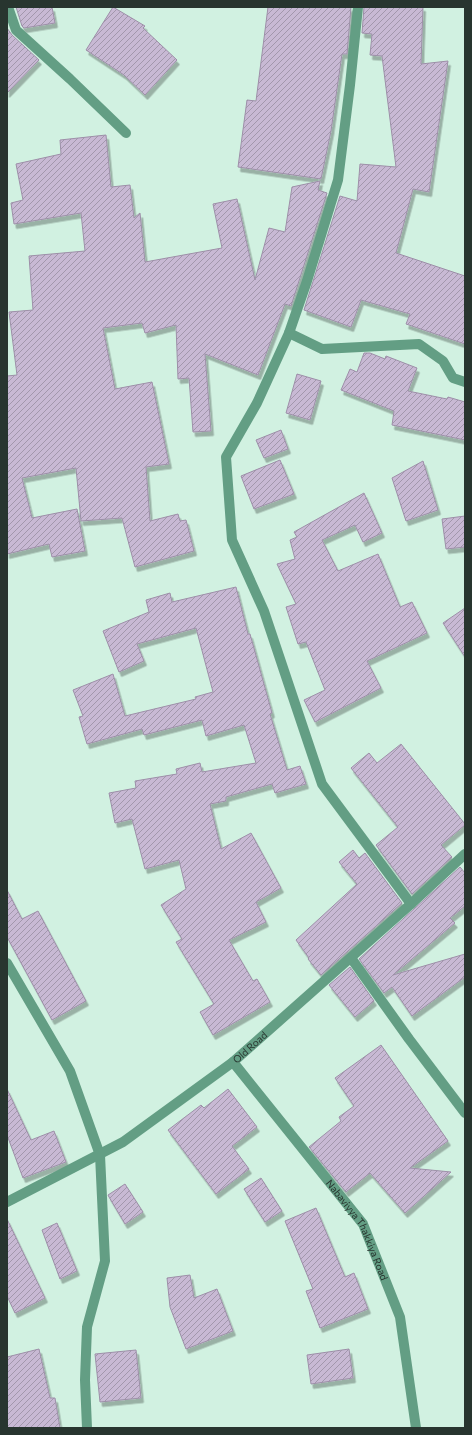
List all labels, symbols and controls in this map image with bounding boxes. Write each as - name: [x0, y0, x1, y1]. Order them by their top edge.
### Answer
- street label: Old Road: [230, 1029, 270, 1065]
- street label: Nabaviyya Thakkiya Road: [324, 1177, 391, 1282]

